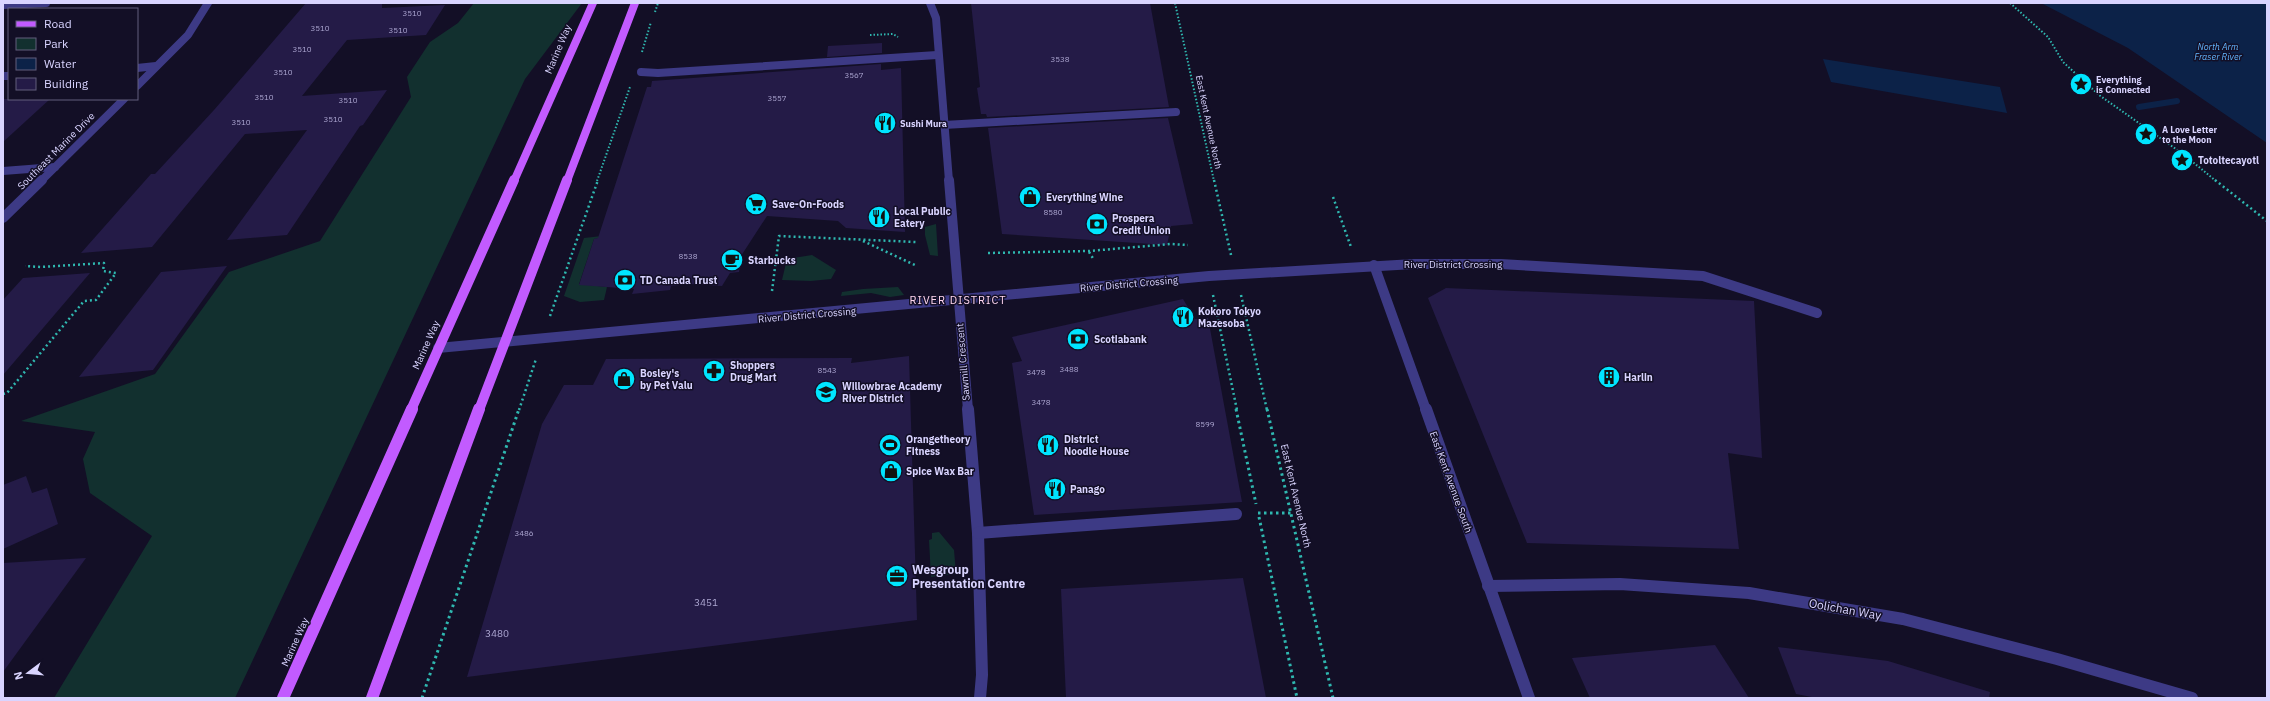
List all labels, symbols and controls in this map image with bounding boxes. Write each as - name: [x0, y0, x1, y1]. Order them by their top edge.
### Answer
- legend: [8, 8, 138, 100]
- house number: 3510: [402, 8, 422, 18]
- text: Road: [44, 16, 72, 31]
- street label: Marine Way: [542, 22, 574, 76]
- house number: 3510: [310, 23, 330, 33]
- house number: 3510: [388, 25, 408, 35]
- text: Park: [44, 36, 69, 51]
- water label: North Arm Fraser River: [2194, 41, 2242, 62]
- house number: 3510: [292, 44, 312, 54]
- house number: 3538: [1050, 54, 1070, 64]
- text: Water: [44, 56, 77, 71]
- house number: 3510: [273, 67, 293, 77]
- house number: 3567: [844, 70, 864, 80]
- place icon: Everything is Connected: [2068, 71, 2094, 97]
- street label: East Kent Avenue North: [1194, 74, 1224, 170]
- place label: Everything is Connected: [2096, 74, 2151, 95]
- text: Building: [44, 76, 89, 91]
- house number: 3510: [254, 92, 274, 102]
- house number: 3557: [767, 93, 787, 103]
- house number: 3510: [338, 95, 358, 105]
- street label: Southeast Marine Drive: [15, 109, 98, 192]
- restaurant icon: Sushi Mura: [872, 110, 898, 136]
- house number: 3510: [323, 114, 343, 124]
- house number: 3510: [231, 117, 251, 127]
- place label: Sushi Mura: [900, 118, 947, 129]
- place icon: A Love Letter to the Moon: [2133, 121, 2159, 147]
- place label: A Love Letter to the Moon: [2162, 124, 2218, 145]
- place icon: Totoltecayotl: [2169, 147, 2195, 173]
- place label: Totoltecayotl: [2198, 154, 2259, 167]
- shop icon: Everything Wine: [1017, 184, 1043, 210]
- supermarket icon: Save-On-Foods: [743, 191, 769, 217]
- place label: Everything Wine: [1046, 191, 1123, 204]
- place label: Save-On-Foods: [772, 198, 844, 211]
- restaurant icon: Local Public Eatery: [866, 204, 892, 230]
- place label: Local Public Eatery: [894, 205, 951, 230]
- house number: 8580: [1043, 207, 1063, 217]
- bank icon: Prospera Credit Union: [1084, 211, 1110, 237]
- place label: Prospera Credit Union: [1112, 212, 1171, 237]
- cafe icon: Starbucks: [719, 247, 745, 273]
- house number: 8538: [678, 251, 698, 261]
- place label: Starbucks: [748, 254, 796, 267]
- street label: River District Crossing: [1404, 258, 1503, 271]
- bank icon: TD Canada Trust: [612, 267, 638, 293]
- street label: River District Crossing: [1079, 273, 1179, 295]
- place label: TD Canada Trust: [640, 274, 717, 287]
- district label: RIVER DISTRICT: [909, 293, 1007, 307]
- street label: River District Crossing: [757, 304, 857, 326]
- restaurant icon: Kokoro Tokyo Mazesoba: [1170, 304, 1196, 330]
- place label: Kokoro Tokyo Mazesoba: [1198, 305, 1261, 330]
- street label: Marine Way: [409, 318, 443, 372]
- street label: Sawmill Crescent: [953, 322, 973, 401]
- bank icon: Scotiabank: [1065, 326, 1091, 352]
- place label: Scotiabank: [1094, 333, 1147, 346]
- pharmacy icon: Shoppers Drug Mart: [701, 358, 727, 384]
- place label: Shoppers Drug Mart: [730, 359, 777, 384]
- house number: 3488: [1059, 364, 1079, 374]
- building icon: Harlin: [1596, 364, 1622, 390]
- house number: 8543: [817, 365, 837, 375]
- shop icon: Bosley's by Pet Valu: [611, 366, 637, 392]
- place label: Bosley's by Pet Valu: [640, 367, 693, 392]
- house number: 3478: [1026, 367, 1046, 377]
- place label: Harlin: [1624, 371, 1653, 384]
- school or university icon: Willowbrae Academy River District: [813, 379, 839, 405]
- place label: Willowbrae Academy River District: [842, 380, 942, 405]
- house number: 3478: [1031, 397, 1051, 407]
- house number: 8599: [1195, 419, 1215, 429]
- street label: East Kent Avenue South: [1427, 430, 1475, 534]
- sports icon: Orangetheory Fitness: [877, 432, 903, 458]
- restaurant icon: District Noodle House: [1035, 432, 1061, 458]
- place label: Orangetheory Fitness: [906, 433, 971, 458]
- place label: District Noodle House: [1064, 433, 1129, 458]
- street label: East Kent Avenue North: [1278, 443, 1314, 549]
- shop icon: Spice Wax Bar: [878, 458, 904, 484]
- place label: Spice Wax Bar: [906, 465, 974, 478]
- restaurant icon: Panago: [1042, 476, 1068, 502]
- place label: Panago: [1070, 483, 1105, 496]
- house number: 3486: [514, 528, 534, 538]
- place label: Wesgroup Presentation Centre: [912, 562, 1025, 591]
- office icon: Wesgroup Presentation Centre: [884, 563, 910, 589]
- street label: Oolichan Way: [1808, 595, 1882, 623]
- house number: 3451: [694, 596, 718, 609]
- street label: Marine Way: [278, 615, 312, 669]
- house number: 3480: [485, 627, 509, 640]
- north arrow: [8, 653, 48, 693]
- text: N: [11, 670, 26, 682]

